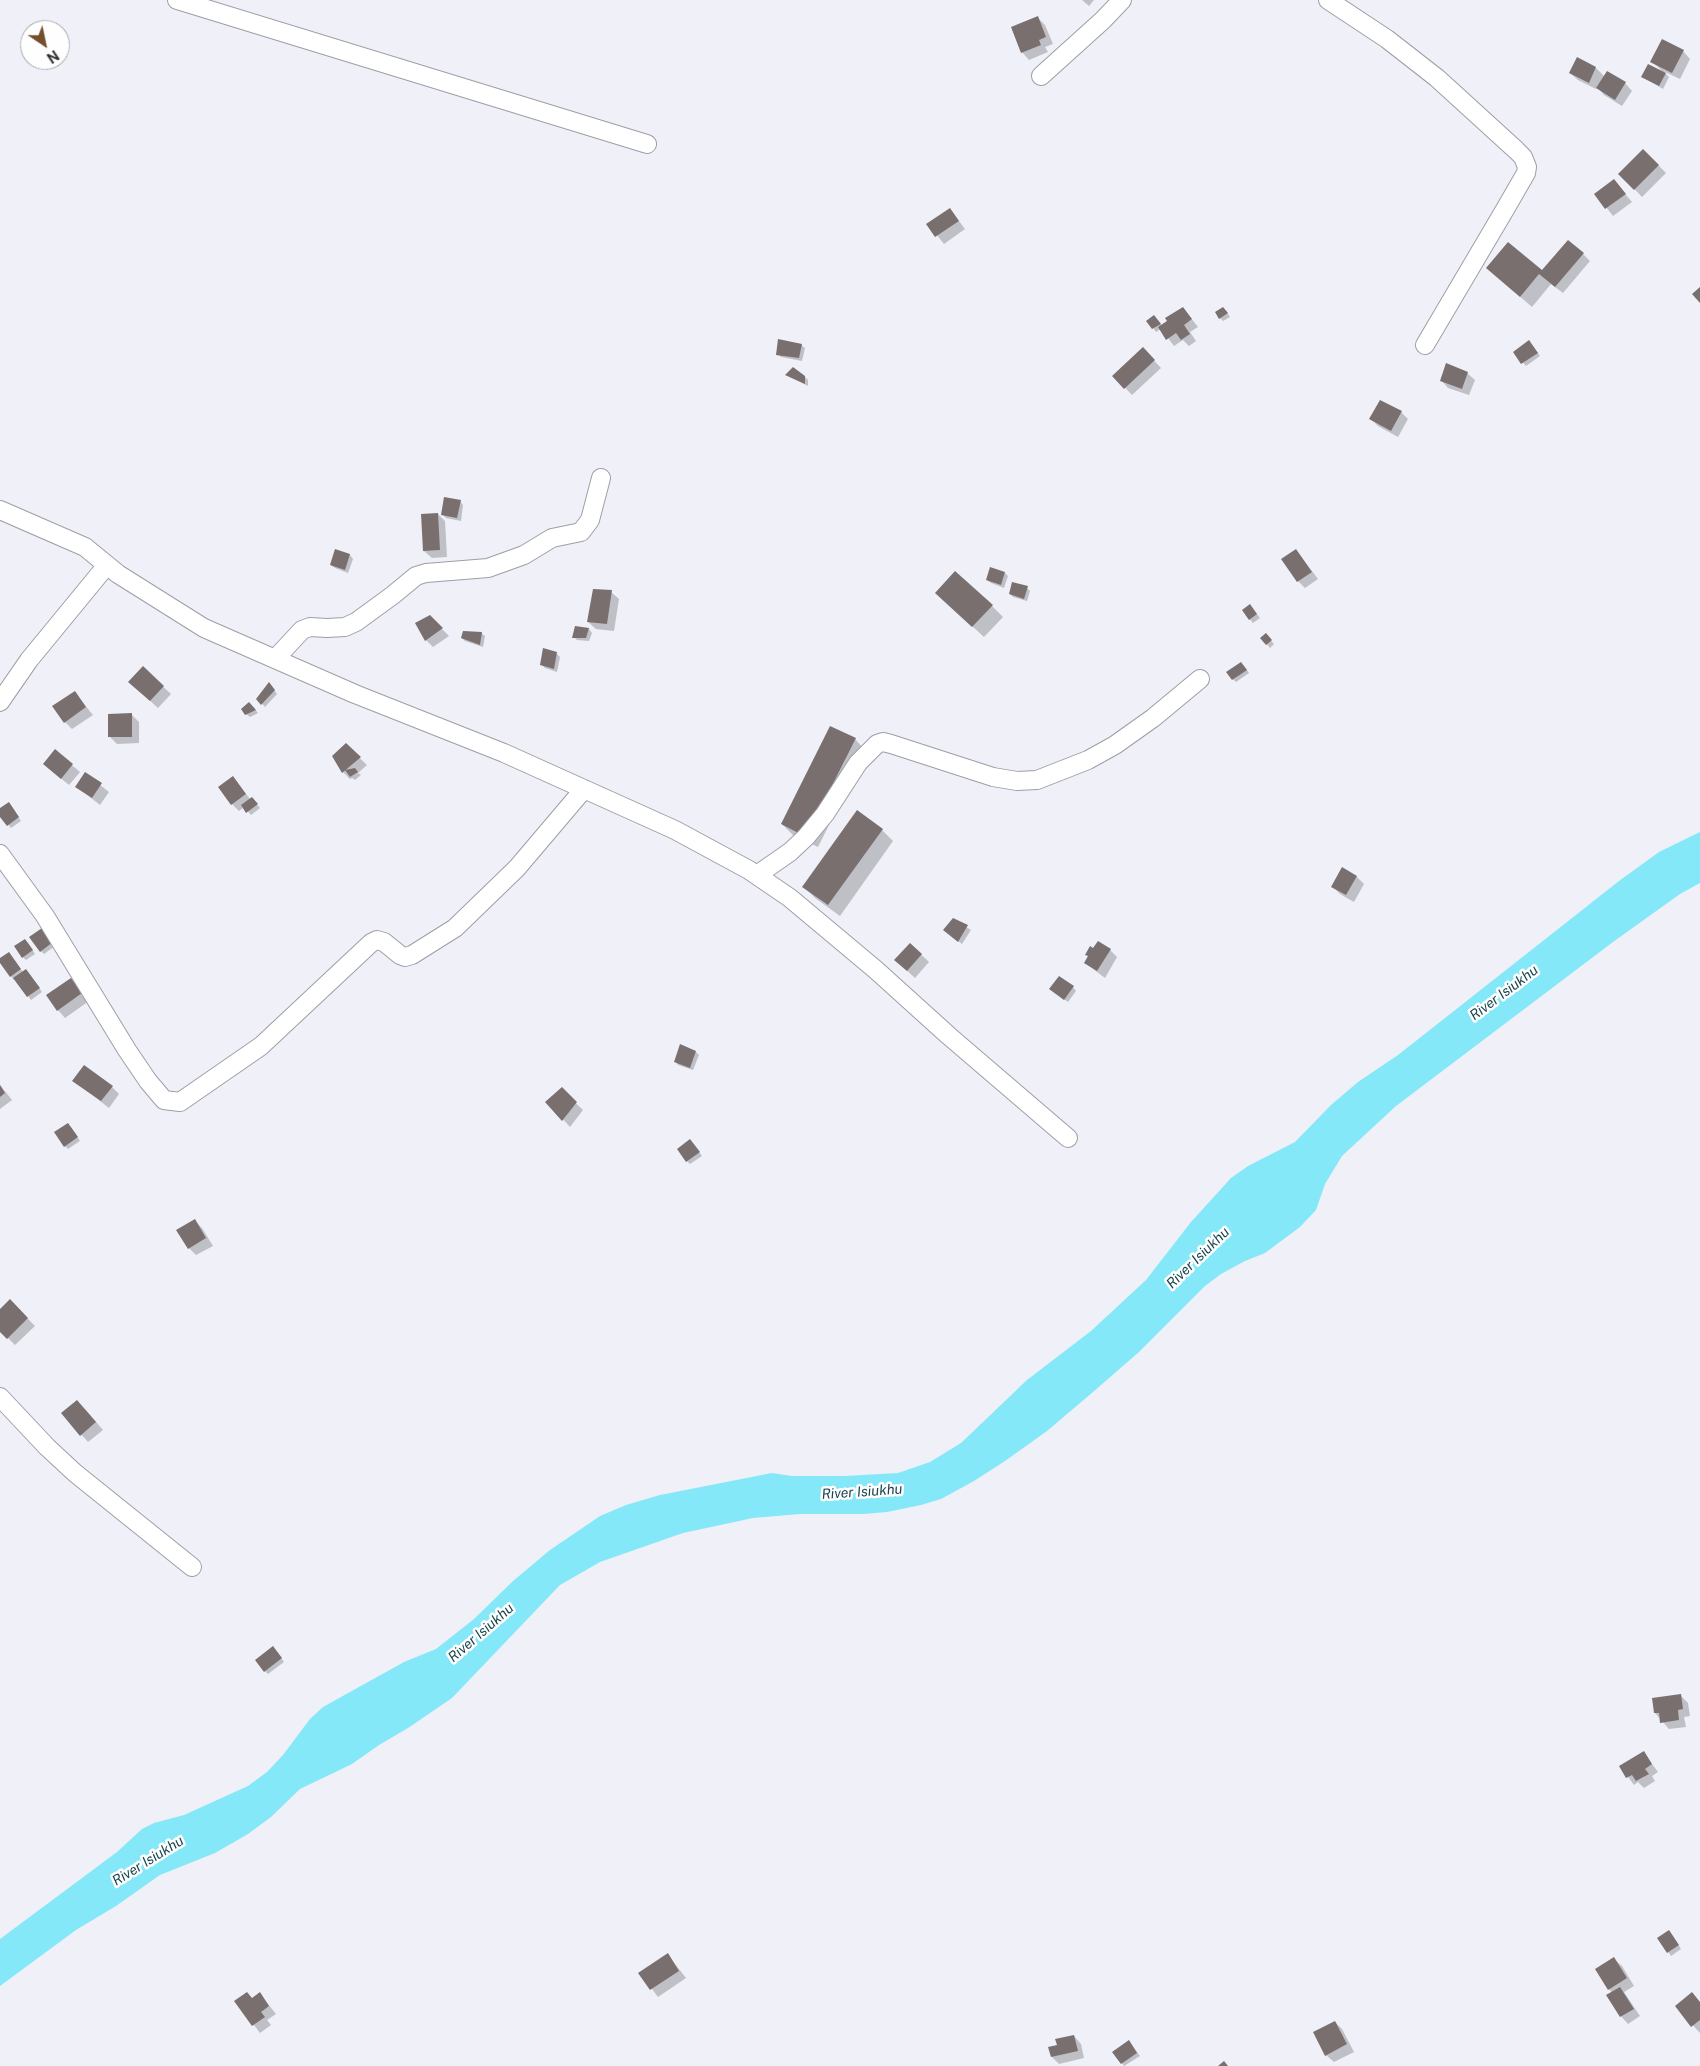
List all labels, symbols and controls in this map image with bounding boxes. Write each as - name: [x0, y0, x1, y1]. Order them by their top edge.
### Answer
- north arrow: [20, 20, 70, 70]
- text: N: [44, 47, 62, 66]
- water label: River Isiukhu: [1467, 962, 1541, 1024]
- water label: River Isiukhu: [1163, 1224, 1233, 1292]
- water label: River Isiukhu: [821, 1481, 903, 1503]
- water label: River Isiukhu: [445, 1600, 517, 1666]
- water label: River Isiukhu: [109, 1832, 187, 1890]

